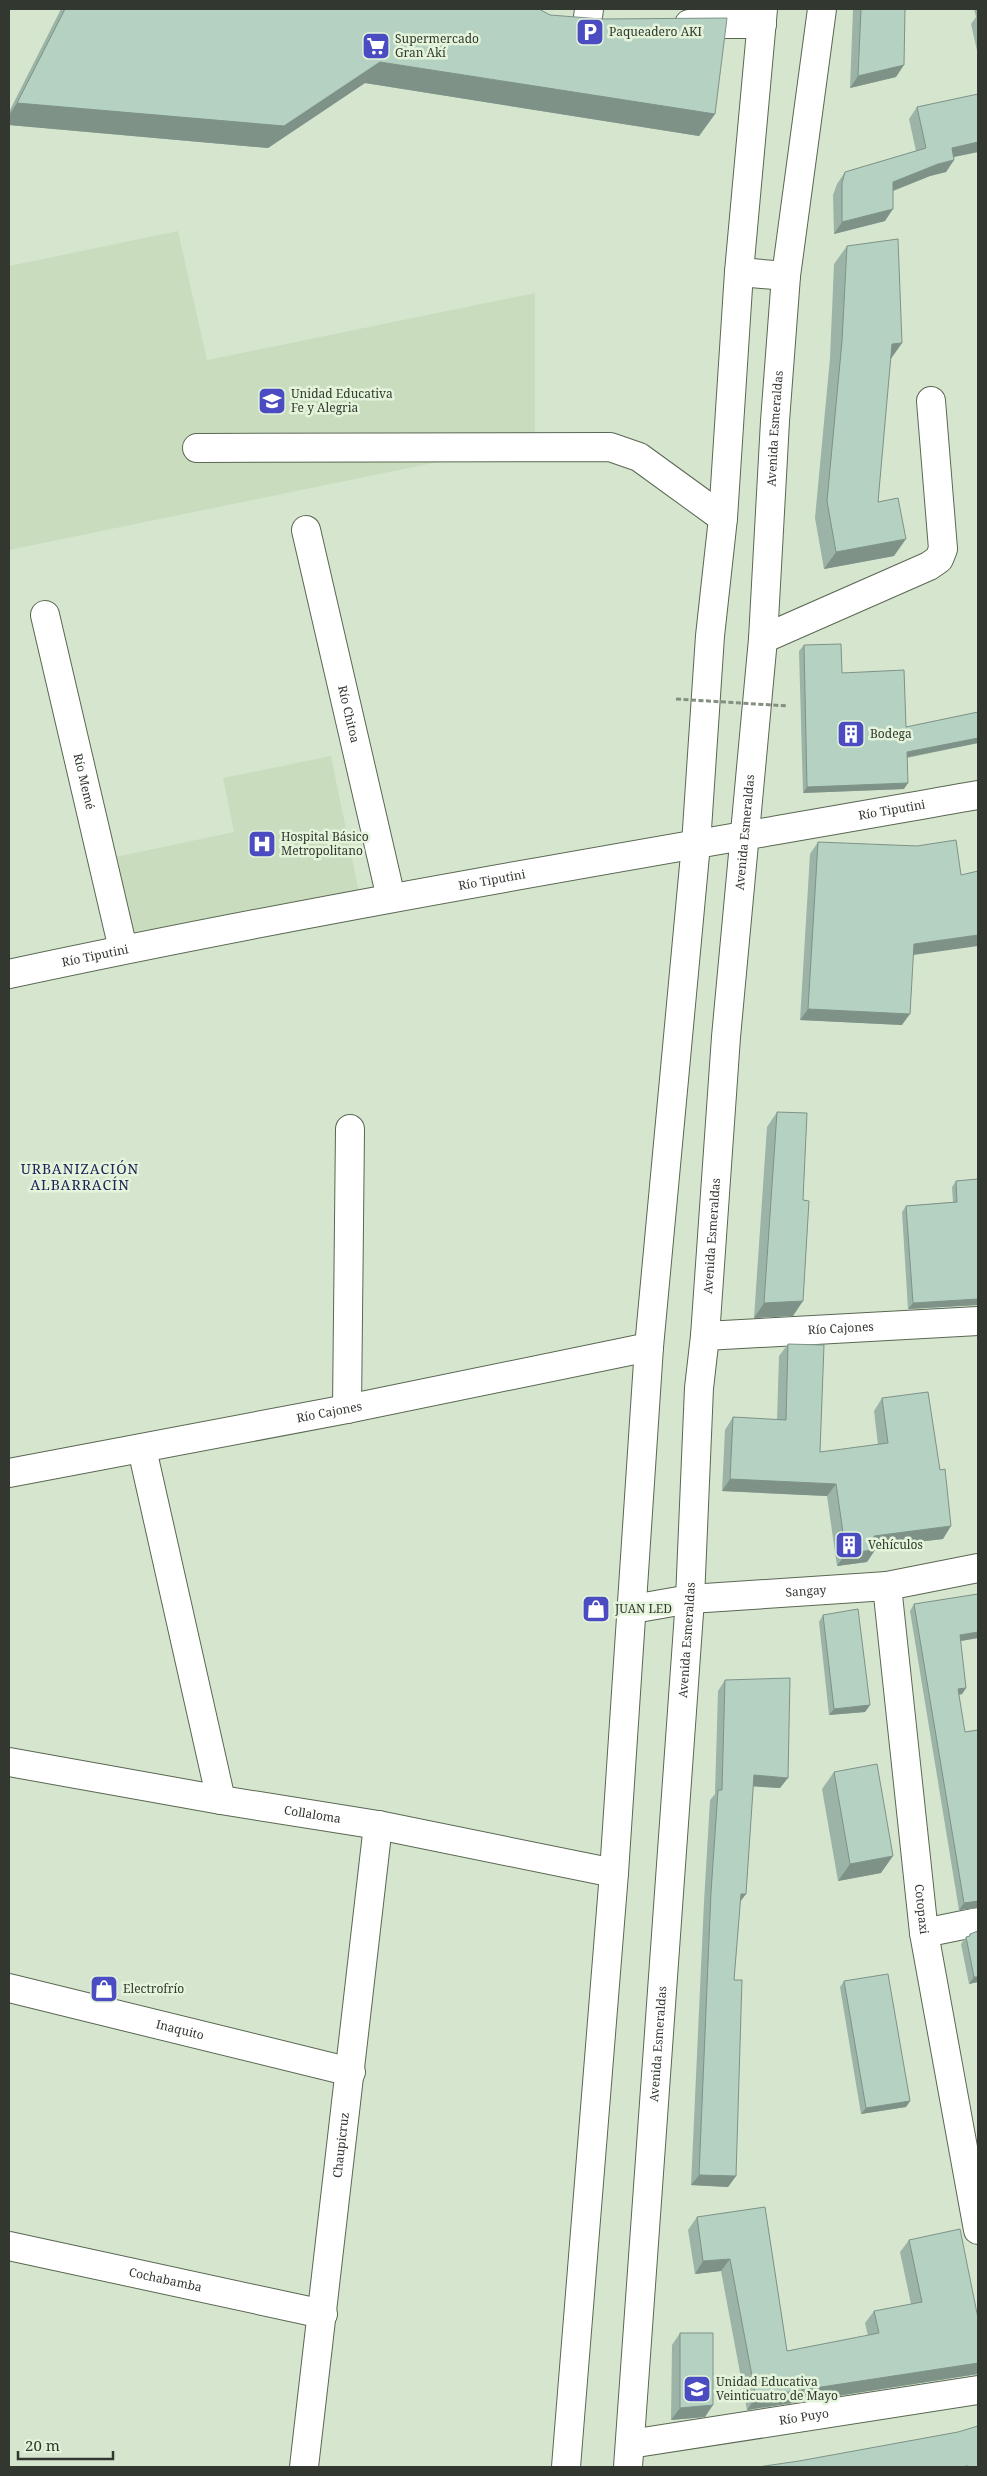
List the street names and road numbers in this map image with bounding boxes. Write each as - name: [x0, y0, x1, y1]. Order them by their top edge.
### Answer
- street label: Avenida Esmeraldas: [762, 370, 787, 487]
- street label: Río Chitoa: [334, 684, 364, 745]
- street label: Río Memé: [70, 752, 99, 811]
- street label: Avenida Esmeraldas: [731, 774, 758, 891]
- street label: Río Tiputini: [857, 795, 927, 824]
- street label: Río Tiputini: [457, 865, 527, 894]
- street label: Río Tiputini: [60, 940, 130, 971]
- street label: Avenida Esmeraldas: [699, 1177, 724, 1294]
- street label: Río Cajones: [807, 1318, 874, 1338]
- street label: Río Cajones: [295, 1397, 363, 1426]
- street label: Sangay: [785, 1581, 827, 1601]
- street label: Avenida Esmeraldas: [674, 1582, 699, 1699]
- street label: Collaloma: [283, 1801, 342, 1827]
- street label: Cotopaxi: [911, 1883, 933, 1935]
- street label: Avenida Esmeraldas: [645, 1986, 670, 2103]
- street label: Inaquito: [154, 2015, 206, 2044]
- street label: Chaupicruz: [328, 2111, 353, 2179]
- street label: Cochabamba: [127, 2263, 204, 2296]
- street label: Río Puyo: [778, 2404, 830, 2429]

